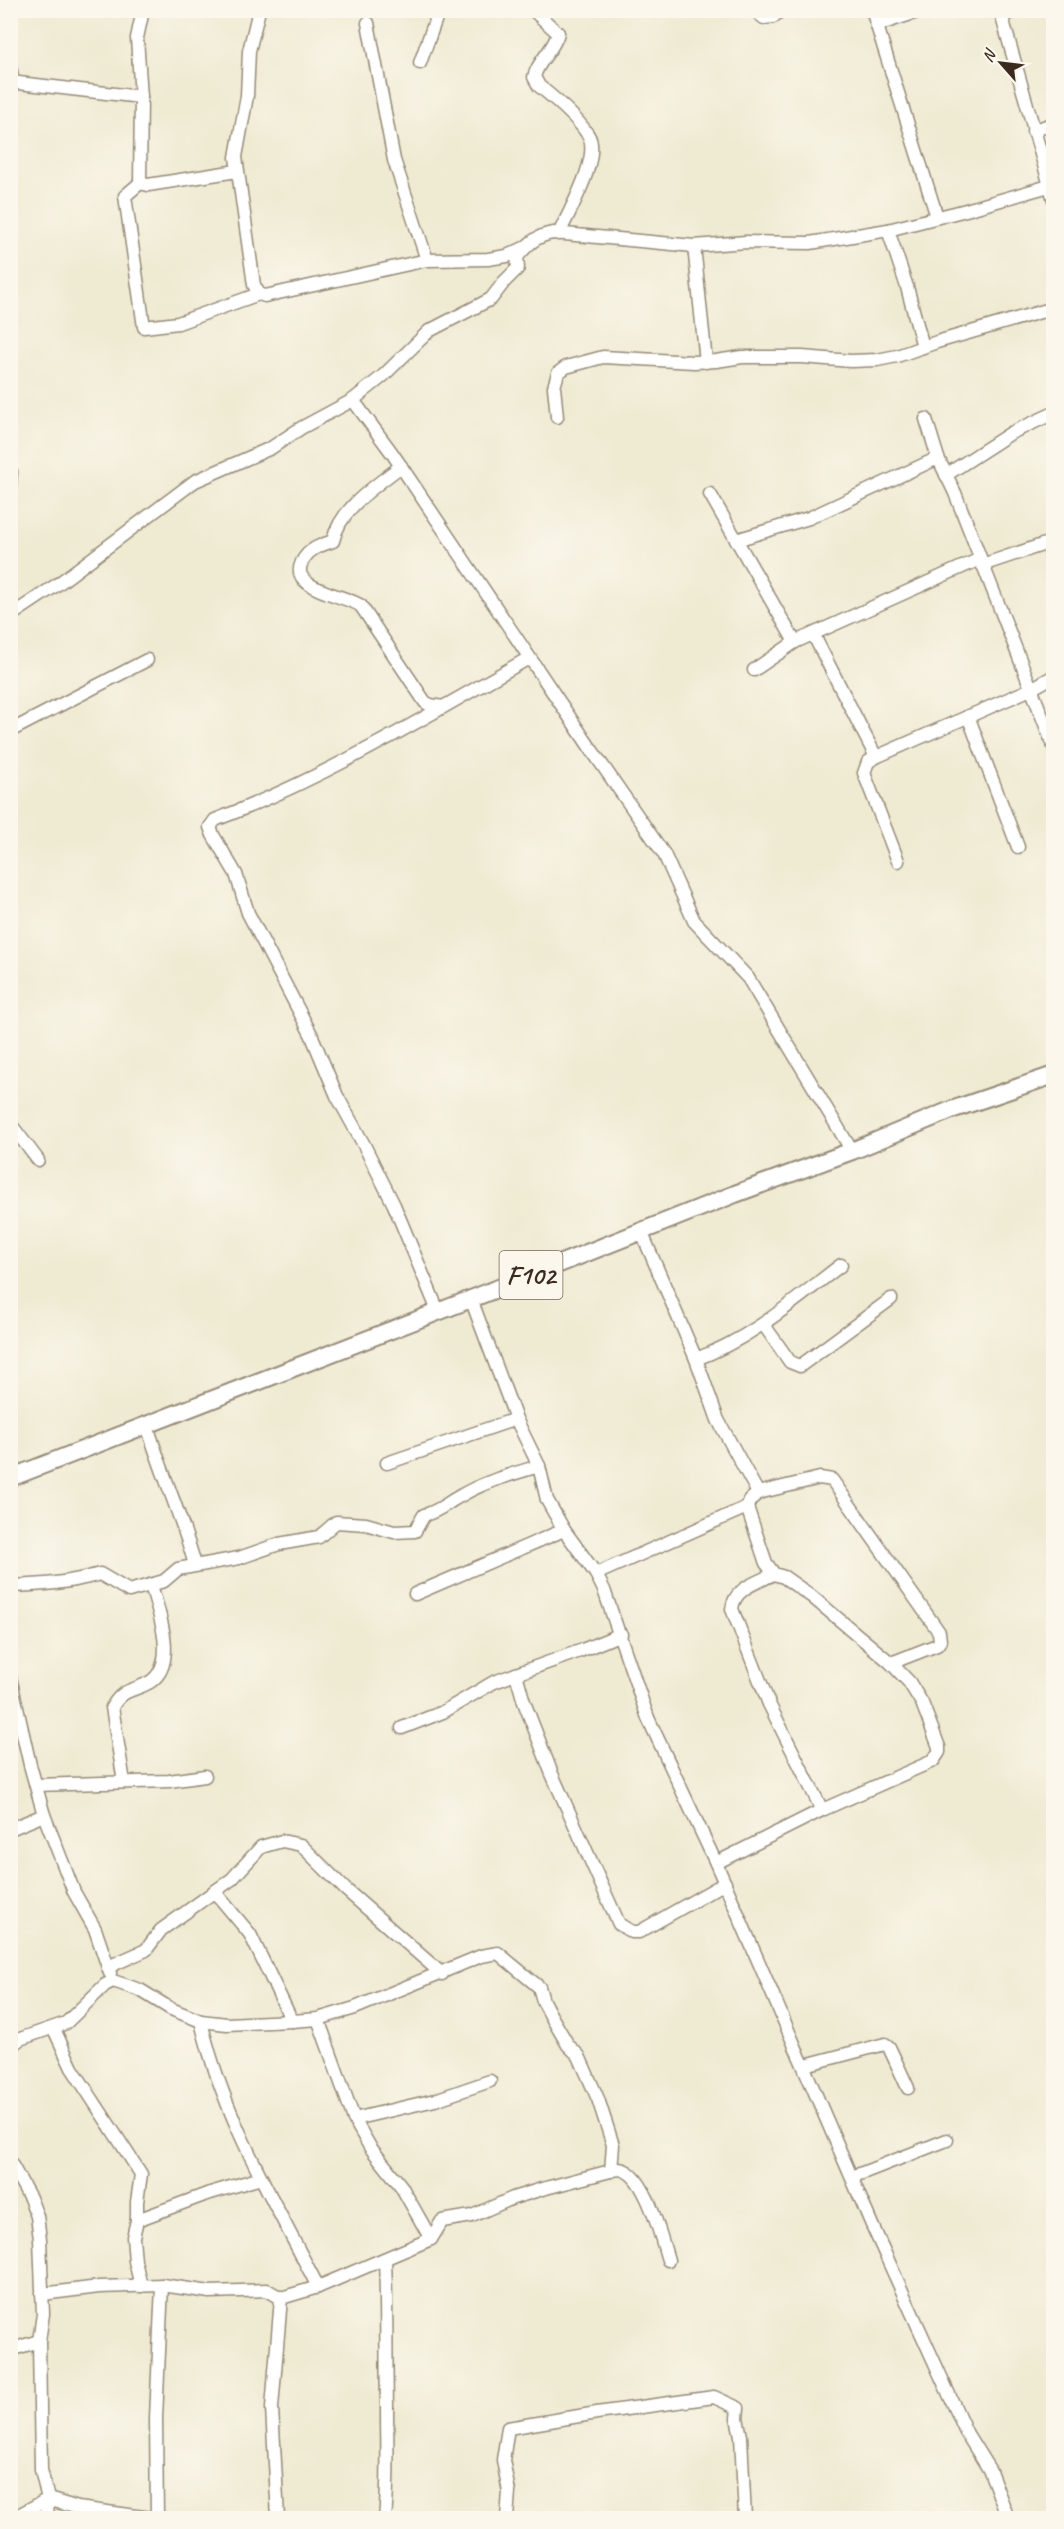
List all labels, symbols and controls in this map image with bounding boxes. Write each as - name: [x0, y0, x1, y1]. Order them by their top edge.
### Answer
- north arrow: [971, 33, 1031, 93]
- text: N: [977, 45, 1001, 65]
- road number: F102: [500, 1251, 562, 1299]

